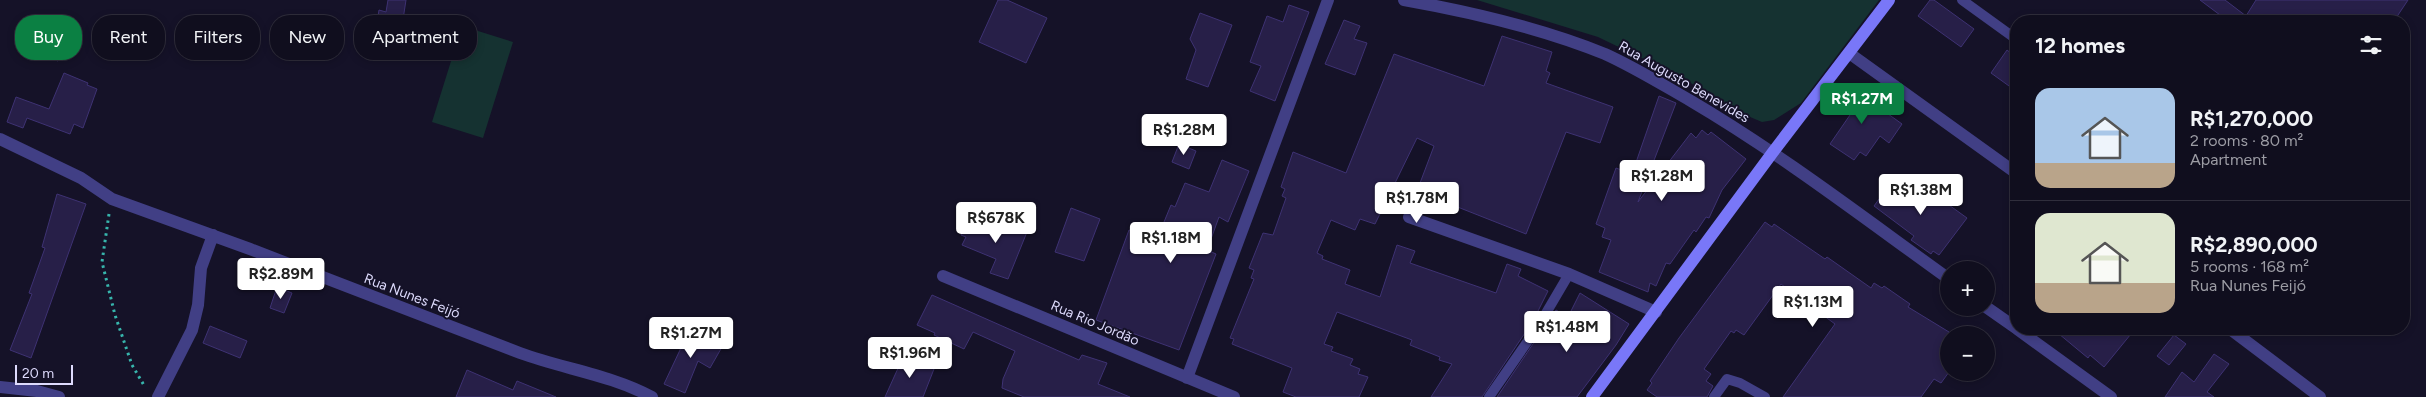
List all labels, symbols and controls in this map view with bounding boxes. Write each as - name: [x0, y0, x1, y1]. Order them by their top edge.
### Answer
- chip: Buy: [15, 15, 82, 60]
- chip: Rent: [92, 15, 165, 60]
- chip: Filters: [175, 15, 260, 60]
- chip: New: [270, 15, 344, 60]
- chip: Apartment: [354, 15, 477, 60]
- icon: filters: [2357, 31, 2385, 59]
- text: 12 homes: [2035, 33, 2125, 58]
- street label: Rua Augusto Benevides: [1616, 38, 1752, 126]
- pin: R$1.27M: [1816, 82, 1908, 125]
- text: R$1.27M: [1831, 89, 1893, 108]
- text: R$1,270,000: [2190, 106, 2313, 131]
- icon: home: [2075, 108, 2135, 168]
- pin: R$1.28M: [1138, 114, 1230, 156]
- text: R$1.28M: [1153, 120, 1215, 139]
- text: 2 rooms · 80 m²: [2190, 131, 2303, 150]
- text: Apartment: [2190, 150, 2267, 169]
- pin: R$1.28M: [1616, 160, 1708, 202]
- text: R$1.28M: [1631, 166, 1693, 185]
- pin: R$1.38M: [1875, 174, 1967, 216]
- text: R$1.38M: [1890, 180, 1952, 199]
- pin: R$1.78M: [1371, 182, 1463, 224]
- text: R$1.78M: [1386, 188, 1448, 207]
- pin: R$678K: [955, 202, 1037, 244]
- text: R$678K: [967, 208, 1025, 227]
- pin: R$1.18M: [1125, 222, 1217, 264]
- text: R$1.18M: [1141, 228, 1201, 247]
- text: R$2,890,000: [2190, 232, 2318, 257]
- icon: home: [2075, 233, 2135, 293]
- text: 5 rooms · 168 m²: [2190, 257, 2309, 276]
- pin: R$2.89M: [235, 258, 327, 300]
- map controls: [1940, 261, 1995, 381]
- button: +: [1940, 261, 1995, 316]
- text: R$2.89M: [248, 264, 314, 283]
- street label: Rua Nunes Feijó: [362, 270, 462, 322]
- text: Rua Nunes Feijó: [2190, 276, 2306, 295]
- pin: R$1.13M: [1767, 286, 1859, 328]
- text: R$1.13M: [1783, 292, 1843, 311]
- street label: Rua Rio Jordão: [1048, 297, 1142, 349]
- pin: R$1.48M: [1521, 310, 1613, 353]
- pin: R$1.27M: [645, 316, 737, 359]
- text: R$1.48M: [1535, 317, 1599, 336]
- text: R$1.27M: [660, 323, 722, 342]
- button: −: [1940, 326, 1995, 381]
- pin: R$1.96M: [864, 336, 956, 379]
- text: R$1.96M: [879, 343, 941, 362]
- scale bar: [15, 362, 72, 385]
- text: 20 m: [22, 365, 54, 382]

